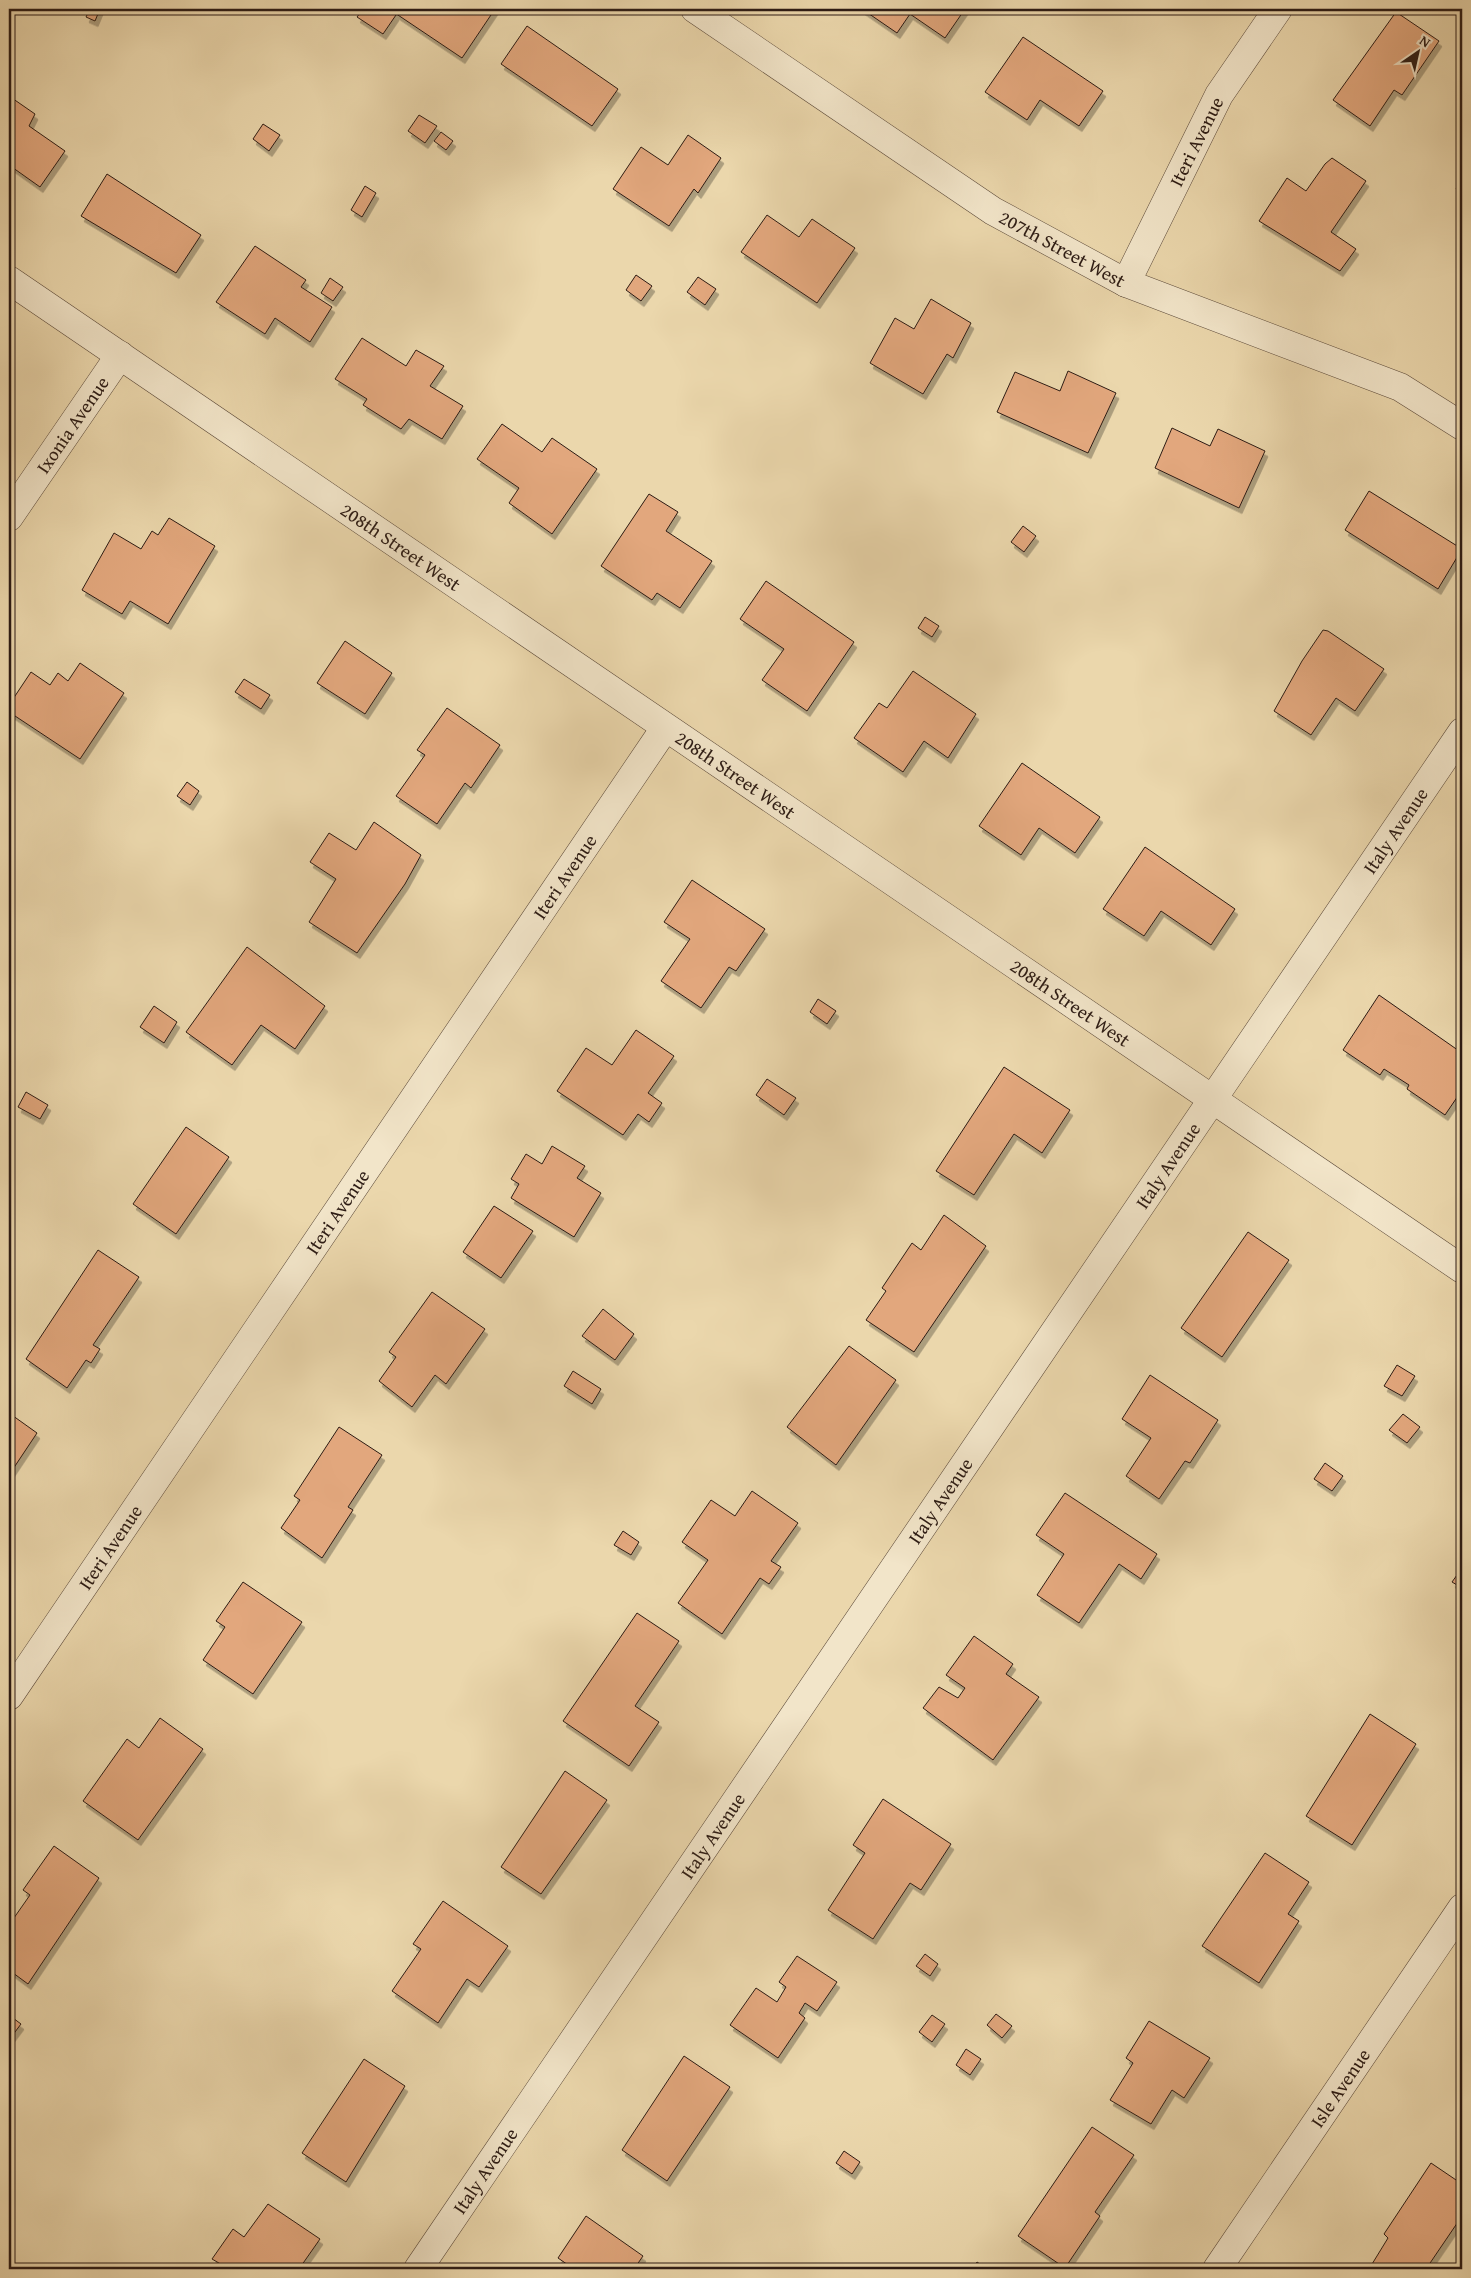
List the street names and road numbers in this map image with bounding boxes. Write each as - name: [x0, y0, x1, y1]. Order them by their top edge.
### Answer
- street label: Iteri Avenue: [1162, 91, 1230, 191]
- street label: 207th Street West: [994, 203, 1131, 294]
- street label: Ixonia Avenue: [29, 370, 116, 479]
- street label: 208th Street West: [335, 496, 467, 598]
- street label: 208th Street West: [670, 724, 802, 826]
- street label: Italy Avenue: [1356, 782, 1435, 879]
- street label: Iteri Avenue: [526, 828, 603, 925]
- street label: 208th Street West: [1005, 952, 1136, 1054]
- street label: Italy Avenue: [1128, 1117, 1207, 1214]
- street label: Iteri Avenue: [298, 1164, 376, 1260]
- street label: Italy Avenue: [901, 1452, 979, 1549]
- street label: Iteri Avenue: [71, 1499, 149, 1595]
- street label: Italy Avenue: [673, 1787, 752, 1884]
- street label: Isle Avenue: [1303, 2043, 1377, 2133]
- street label: Italy Avenue: [445, 2122, 524, 2219]

